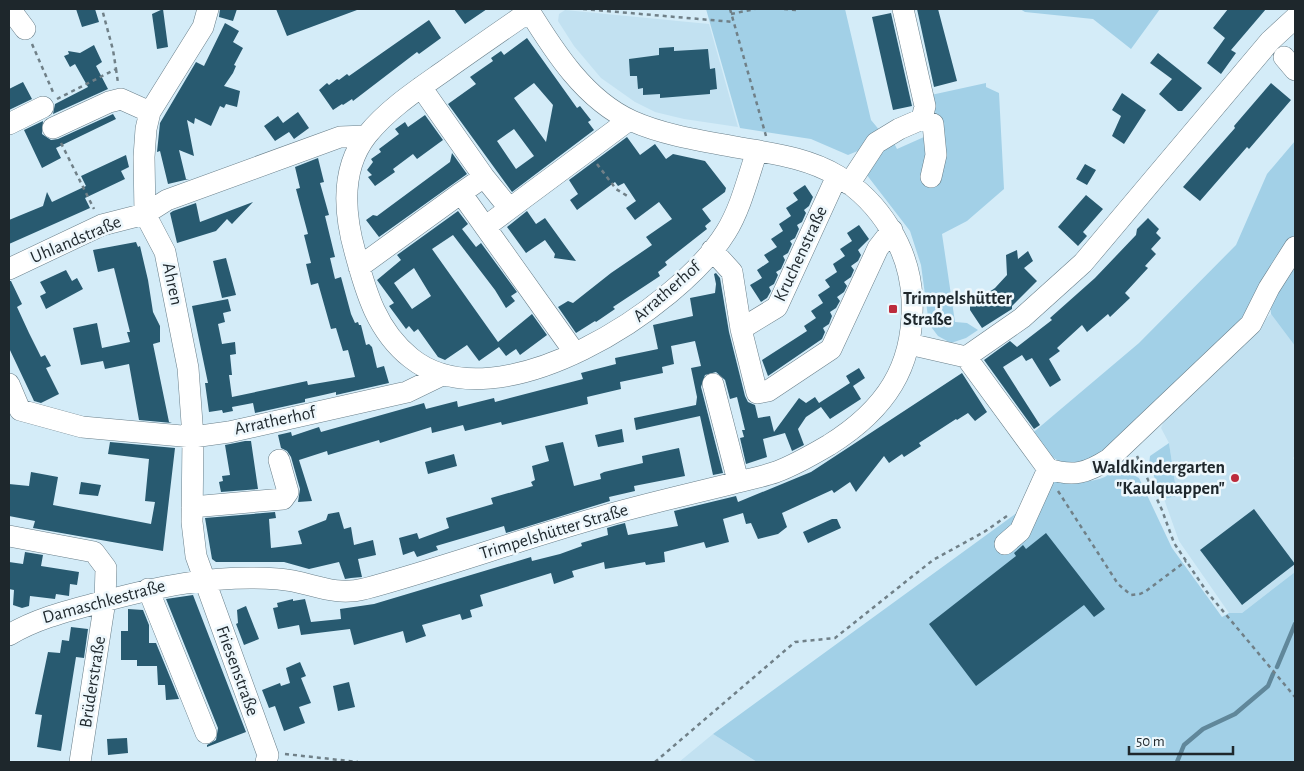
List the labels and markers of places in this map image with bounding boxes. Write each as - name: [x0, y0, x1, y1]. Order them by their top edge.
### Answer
- place label: Trimpelshütter Straße: [903, 290, 1012, 329]
- marker: Trimpelshütter Straße: [887, 303, 899, 315]
- place label: Waldkindergarten "Kaulquappen": [1092, 459, 1225, 498]
- marker: Waldkindergarten "Kaulquappen": [1229, 472, 1241, 484]

